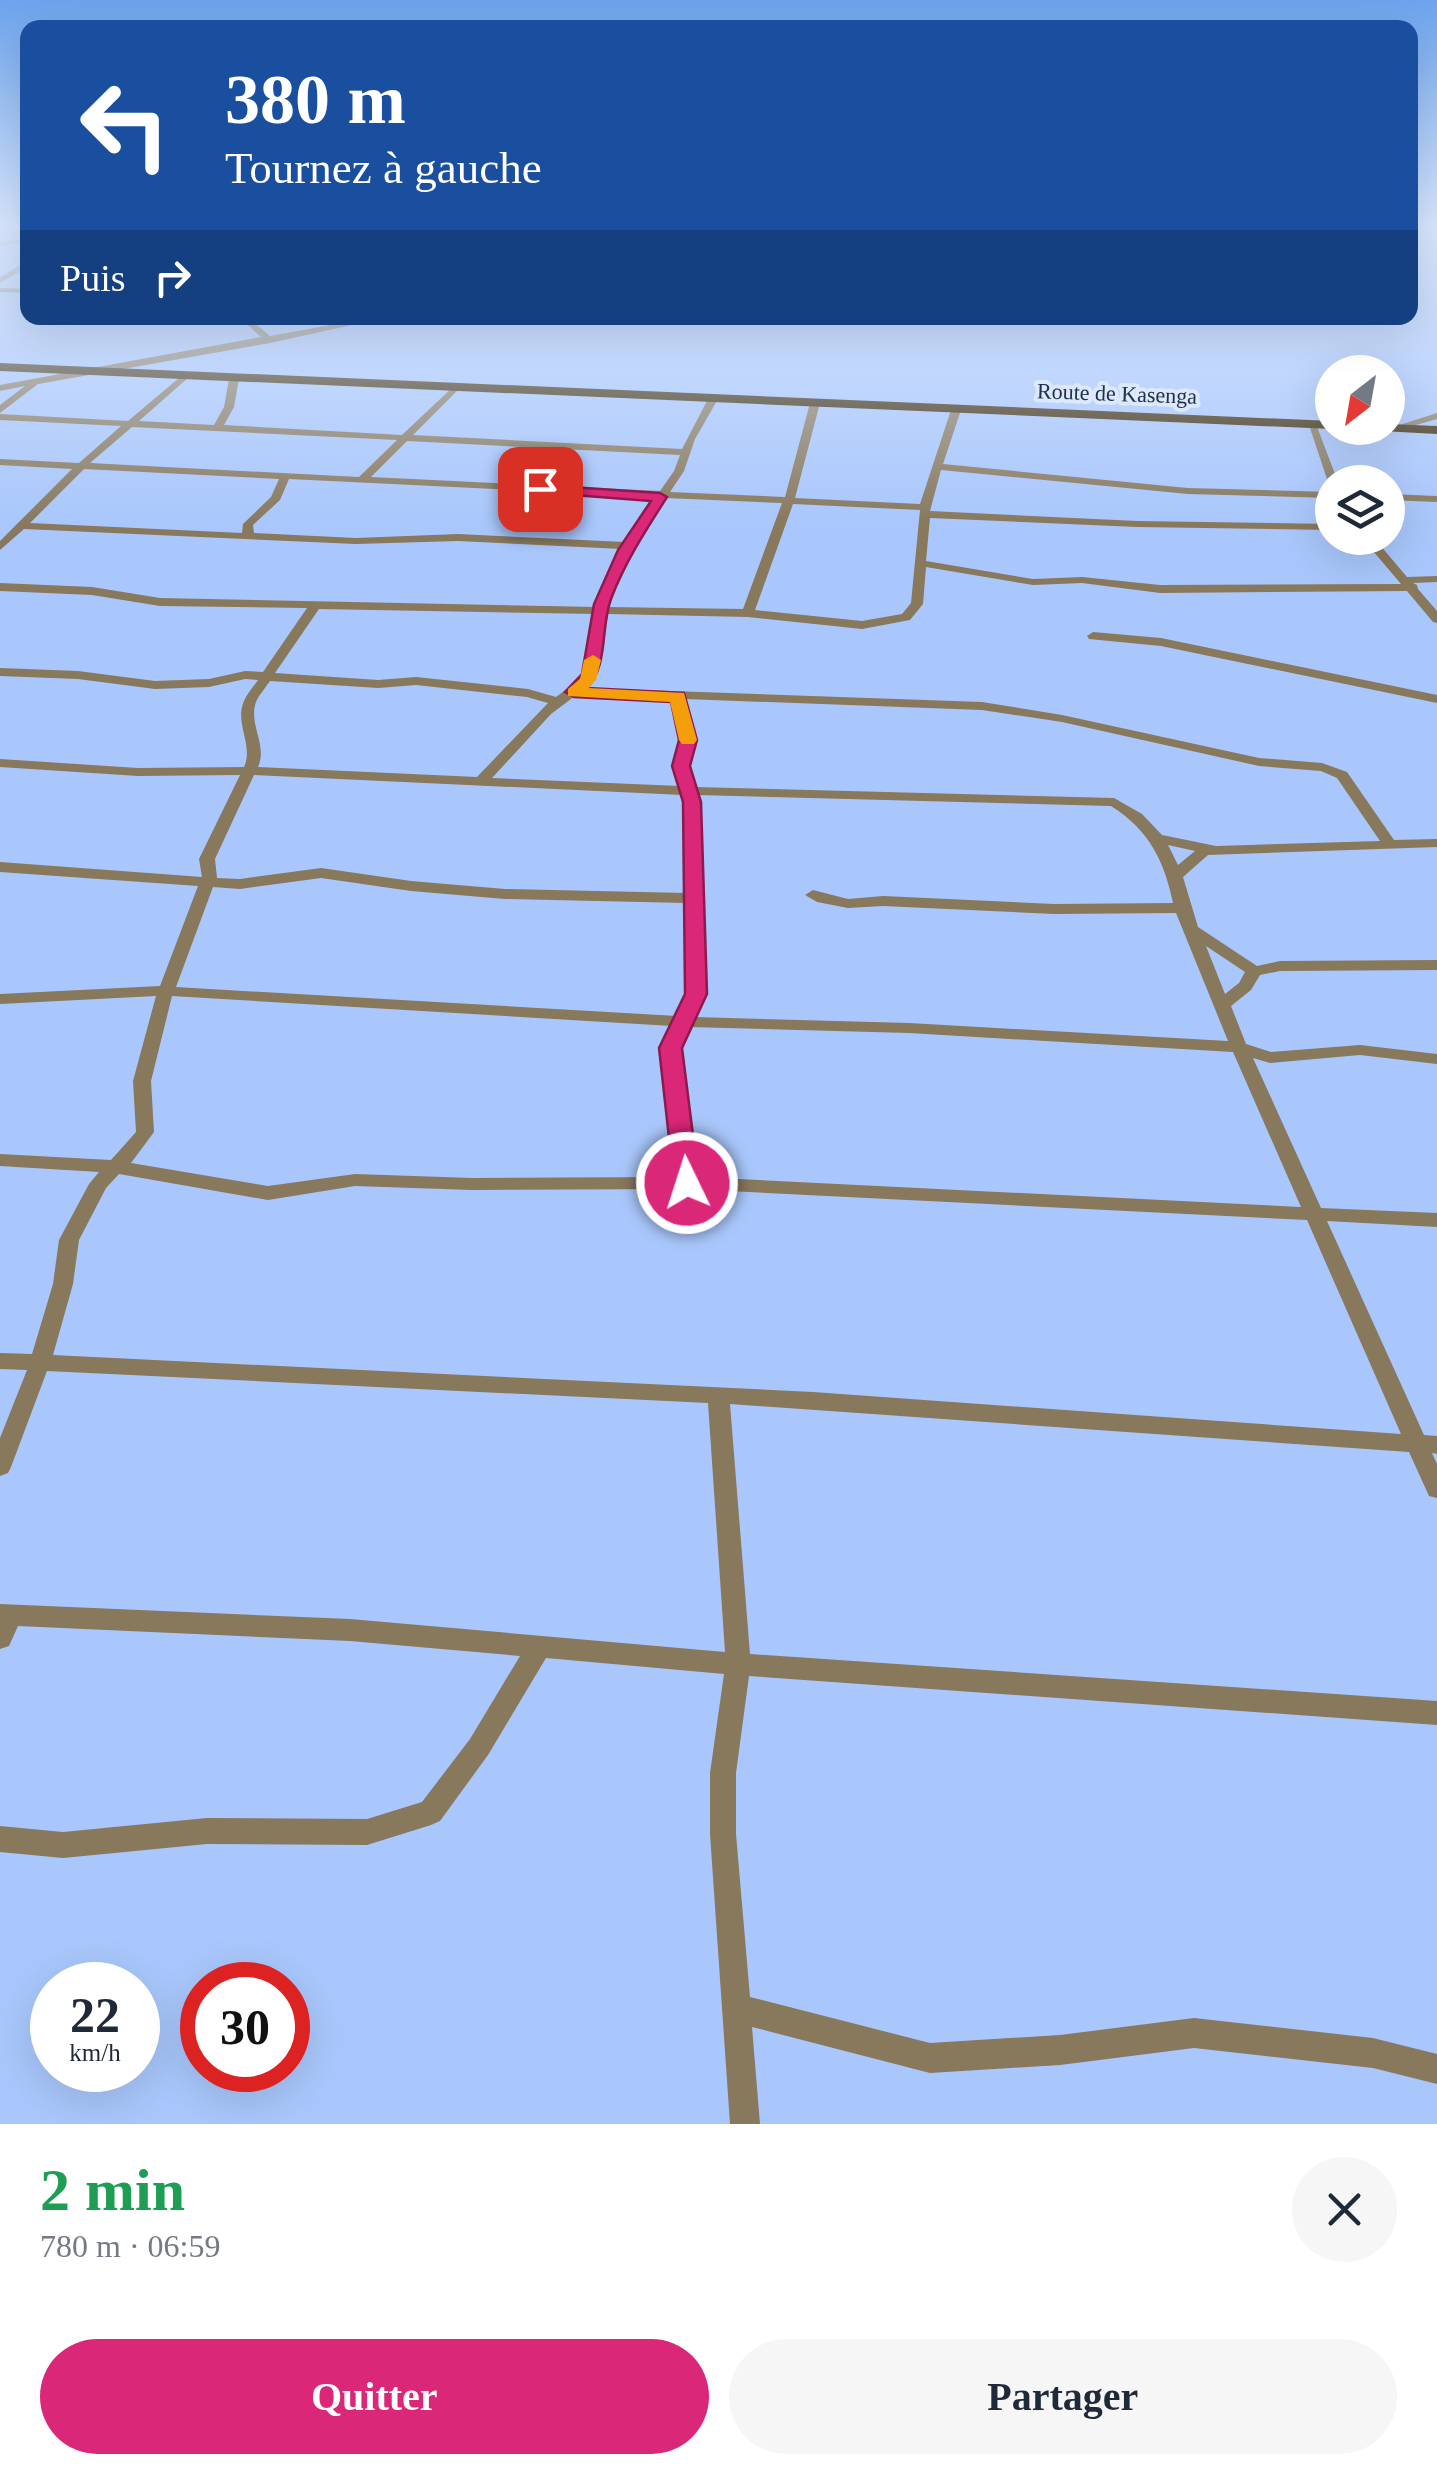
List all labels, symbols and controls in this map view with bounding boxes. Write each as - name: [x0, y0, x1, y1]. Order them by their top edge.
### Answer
- icon: left: [60, 60, 190, 190]
- text: 380 m: [225, 61, 406, 138]
- text: Tournez à gauche: [225, 143, 542, 193]
- icon: right: [145, 250, 200, 305]
- text: Puis: [60, 257, 125, 299]
- north arrow: [1315, 355, 1405, 445]
- map controls: [1315, 355, 1405, 555]
- street label: Route de Kasenga: [1037, 378, 1198, 409]
- pin: [498, 447, 583, 532]
- icon: arrive: [513, 462, 568, 517]
- button: layers: [1315, 465, 1405, 555]
- position arrow: [635, 1131, 739, 1235]
- speed limit sign: 30: [180, 1962, 310, 2092]
- text: 22: [70, 1987, 120, 2043]
- text: km/h: [69, 2039, 121, 2066]
- text: 2 min: [40, 2157, 185, 2223]
- button: close: [1292, 2157, 1397, 2262]
- text: 780 m · 06:59: [40, 2228, 220, 2264]
- button: Quitter: [40, 2339, 709, 2454]
- button: Partager: [729, 2339, 1397, 2454]

